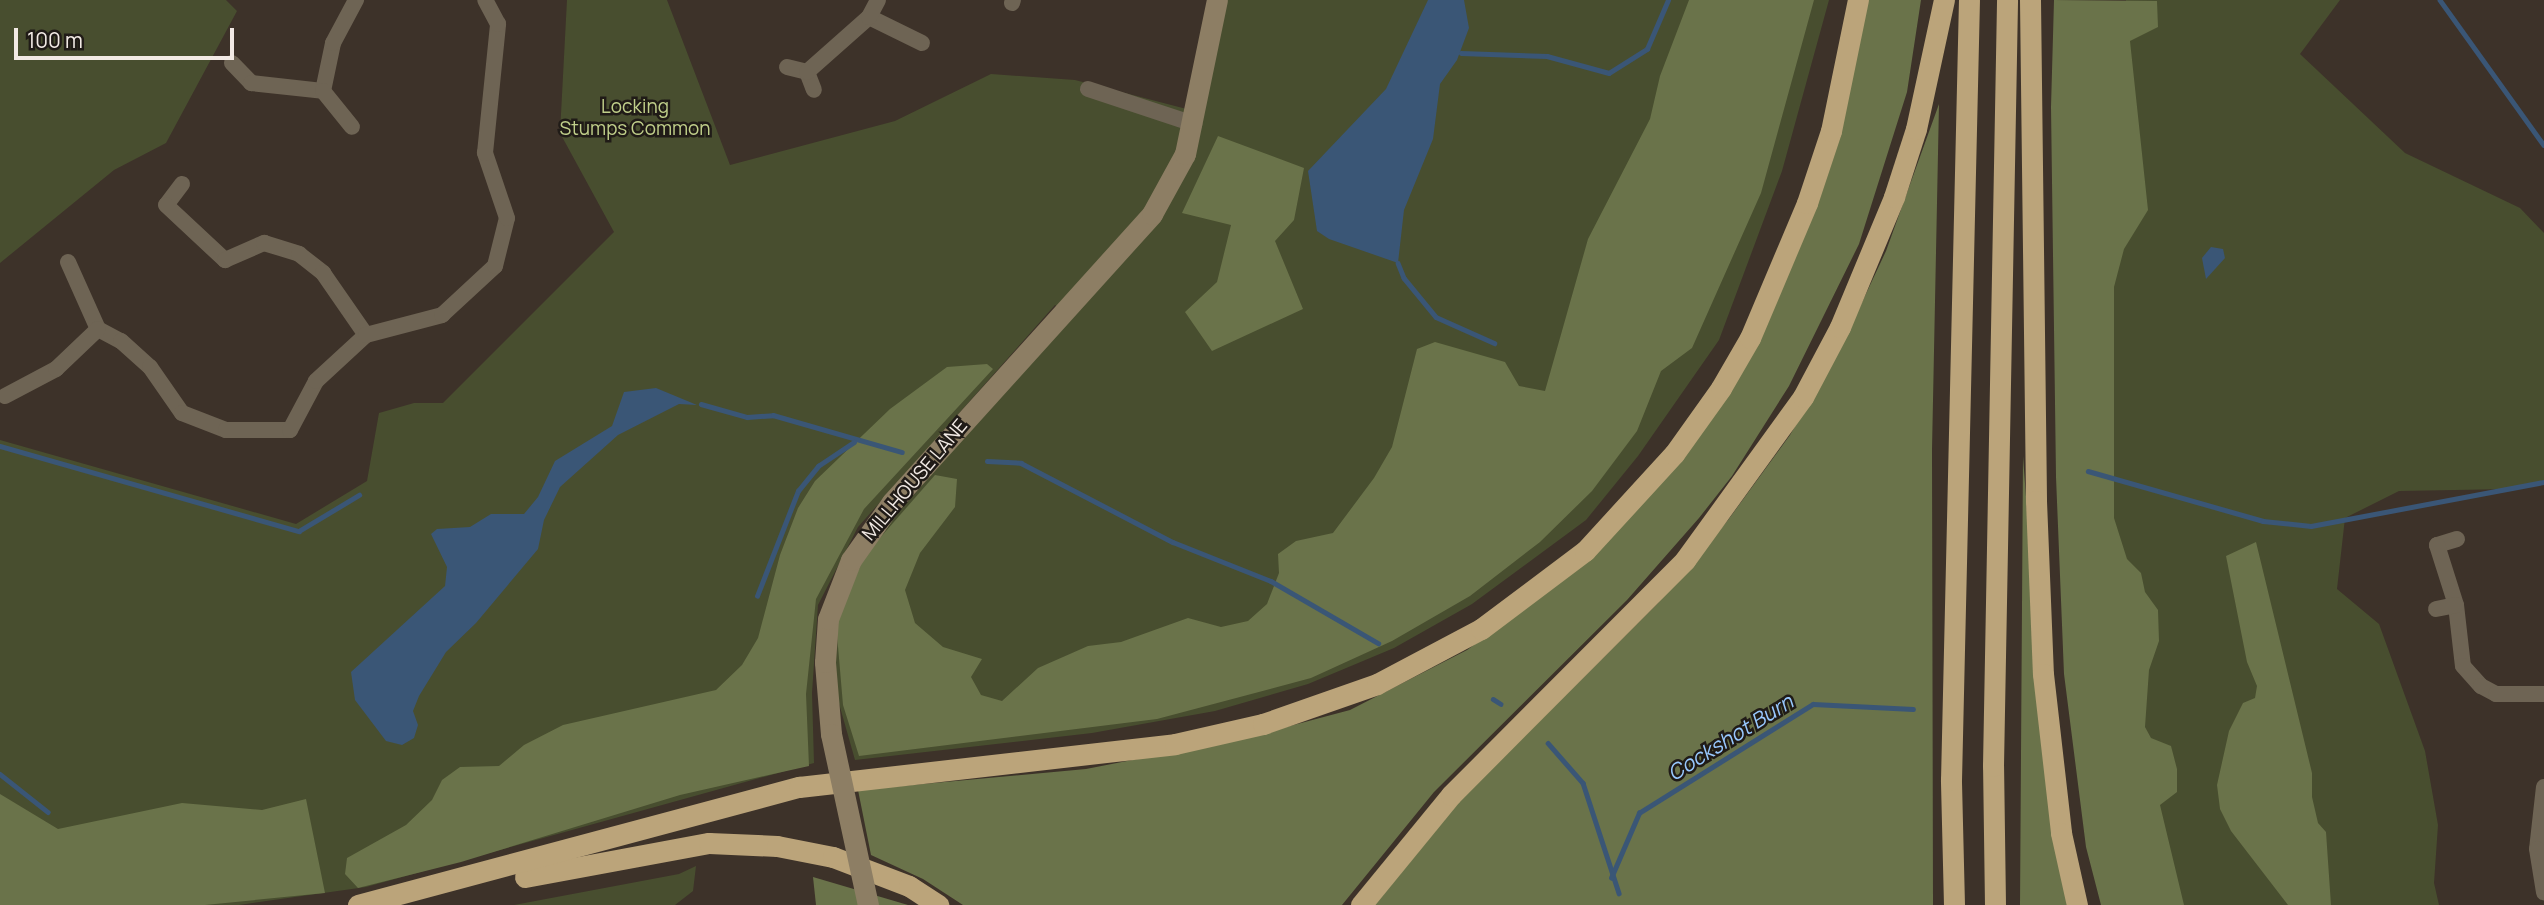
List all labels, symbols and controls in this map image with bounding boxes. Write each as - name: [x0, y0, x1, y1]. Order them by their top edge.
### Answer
- scale bar: [18, 14, 238, 58]
- text: 100 m: [27, 26, 83, 54]
- park label: Locking Stumps Common: [559, 96, 711, 140]
- street label: MILLHOUSE LANE: [858, 415, 972, 545]
- water label: Cockshot Burn: [1663, 688, 1797, 786]

